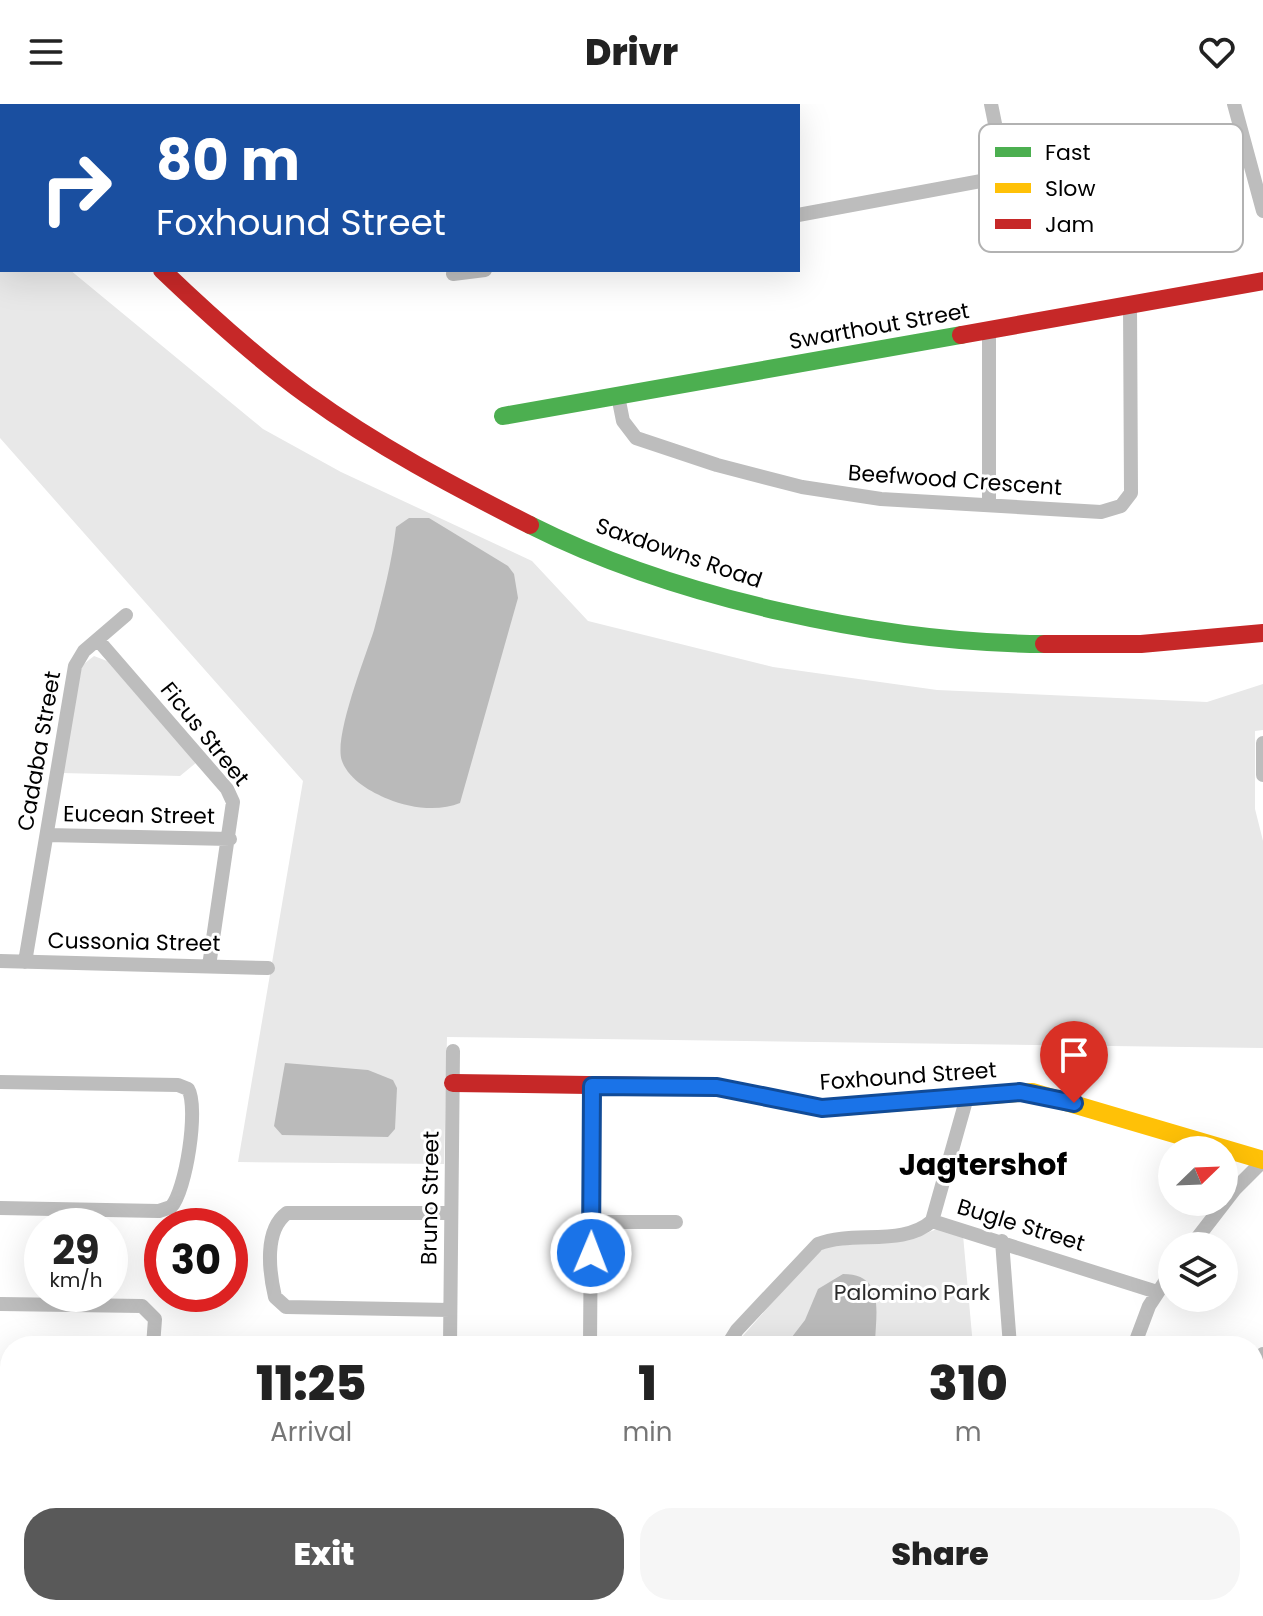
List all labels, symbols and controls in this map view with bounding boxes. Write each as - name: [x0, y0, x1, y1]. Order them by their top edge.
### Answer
- text: Drivr: [585, 27, 678, 78]
- icon: menu: [24, 30, 68, 74]
- icon: heart: [1195, 30, 1239, 74]
- text: 80 m: [156, 121, 300, 200]
- legend: [979, 124, 1243, 252]
- icon: right: [24, 136, 128, 240]
- text: Fast: [1045, 137, 1090, 168]
- text: Slow: [1045, 173, 1095, 204]
- text: Foxhound Street: [156, 197, 446, 248]
- text: Jam: [1045, 209, 1094, 240]
- street label: Swarthout Street: [786, 295, 972, 357]
- street label: Beefwood Crescent: [847, 457, 1063, 503]
- street label: Saxdowns Road: [592, 510, 766, 596]
- street label: Cadaba Street: [10, 669, 68, 833]
- street label: Ficus Street: [153, 675, 257, 793]
- street label: Eucean Street: [63, 798, 215, 832]
- street label: Cussonia Street: [47, 925, 221, 959]
- pin: [1040, 1021, 1108, 1103]
- icon: arrive: [1052, 1033, 1096, 1077]
- street label: Foxhound Street: [819, 1054, 997, 1098]
- street label: Bruno Street: [413, 1131, 447, 1265]
- north arrow: [1158, 1136, 1238, 1216]
- map controls: [1158, 1136, 1238, 1312]
- district label: Jagtershof: [899, 1143, 1067, 1186]
- street label: Bugle Street: [953, 1191, 1089, 1259]
- speed limit sign: 30: [144, 1208, 248, 1312]
- position arrow: [549, 1211, 633, 1295]
- text: 29: [52, 1222, 100, 1278]
- button: layers: [1158, 1232, 1238, 1312]
- text: km/h: [49, 1266, 103, 1294]
- park label: Palomino Park: [834, 1277, 991, 1308]
- text: 11:25: [256, 1350, 366, 1417]
- text: 1: [638, 1350, 657, 1417]
- text: 310: [928, 1350, 1008, 1417]
- text: Arrival: [270, 1414, 352, 1450]
- text: min: [623, 1414, 672, 1450]
- text: m: [955, 1414, 982, 1450]
- button: Exit: [24, 1508, 624, 1600]
- button: Share: [640, 1508, 1240, 1600]

